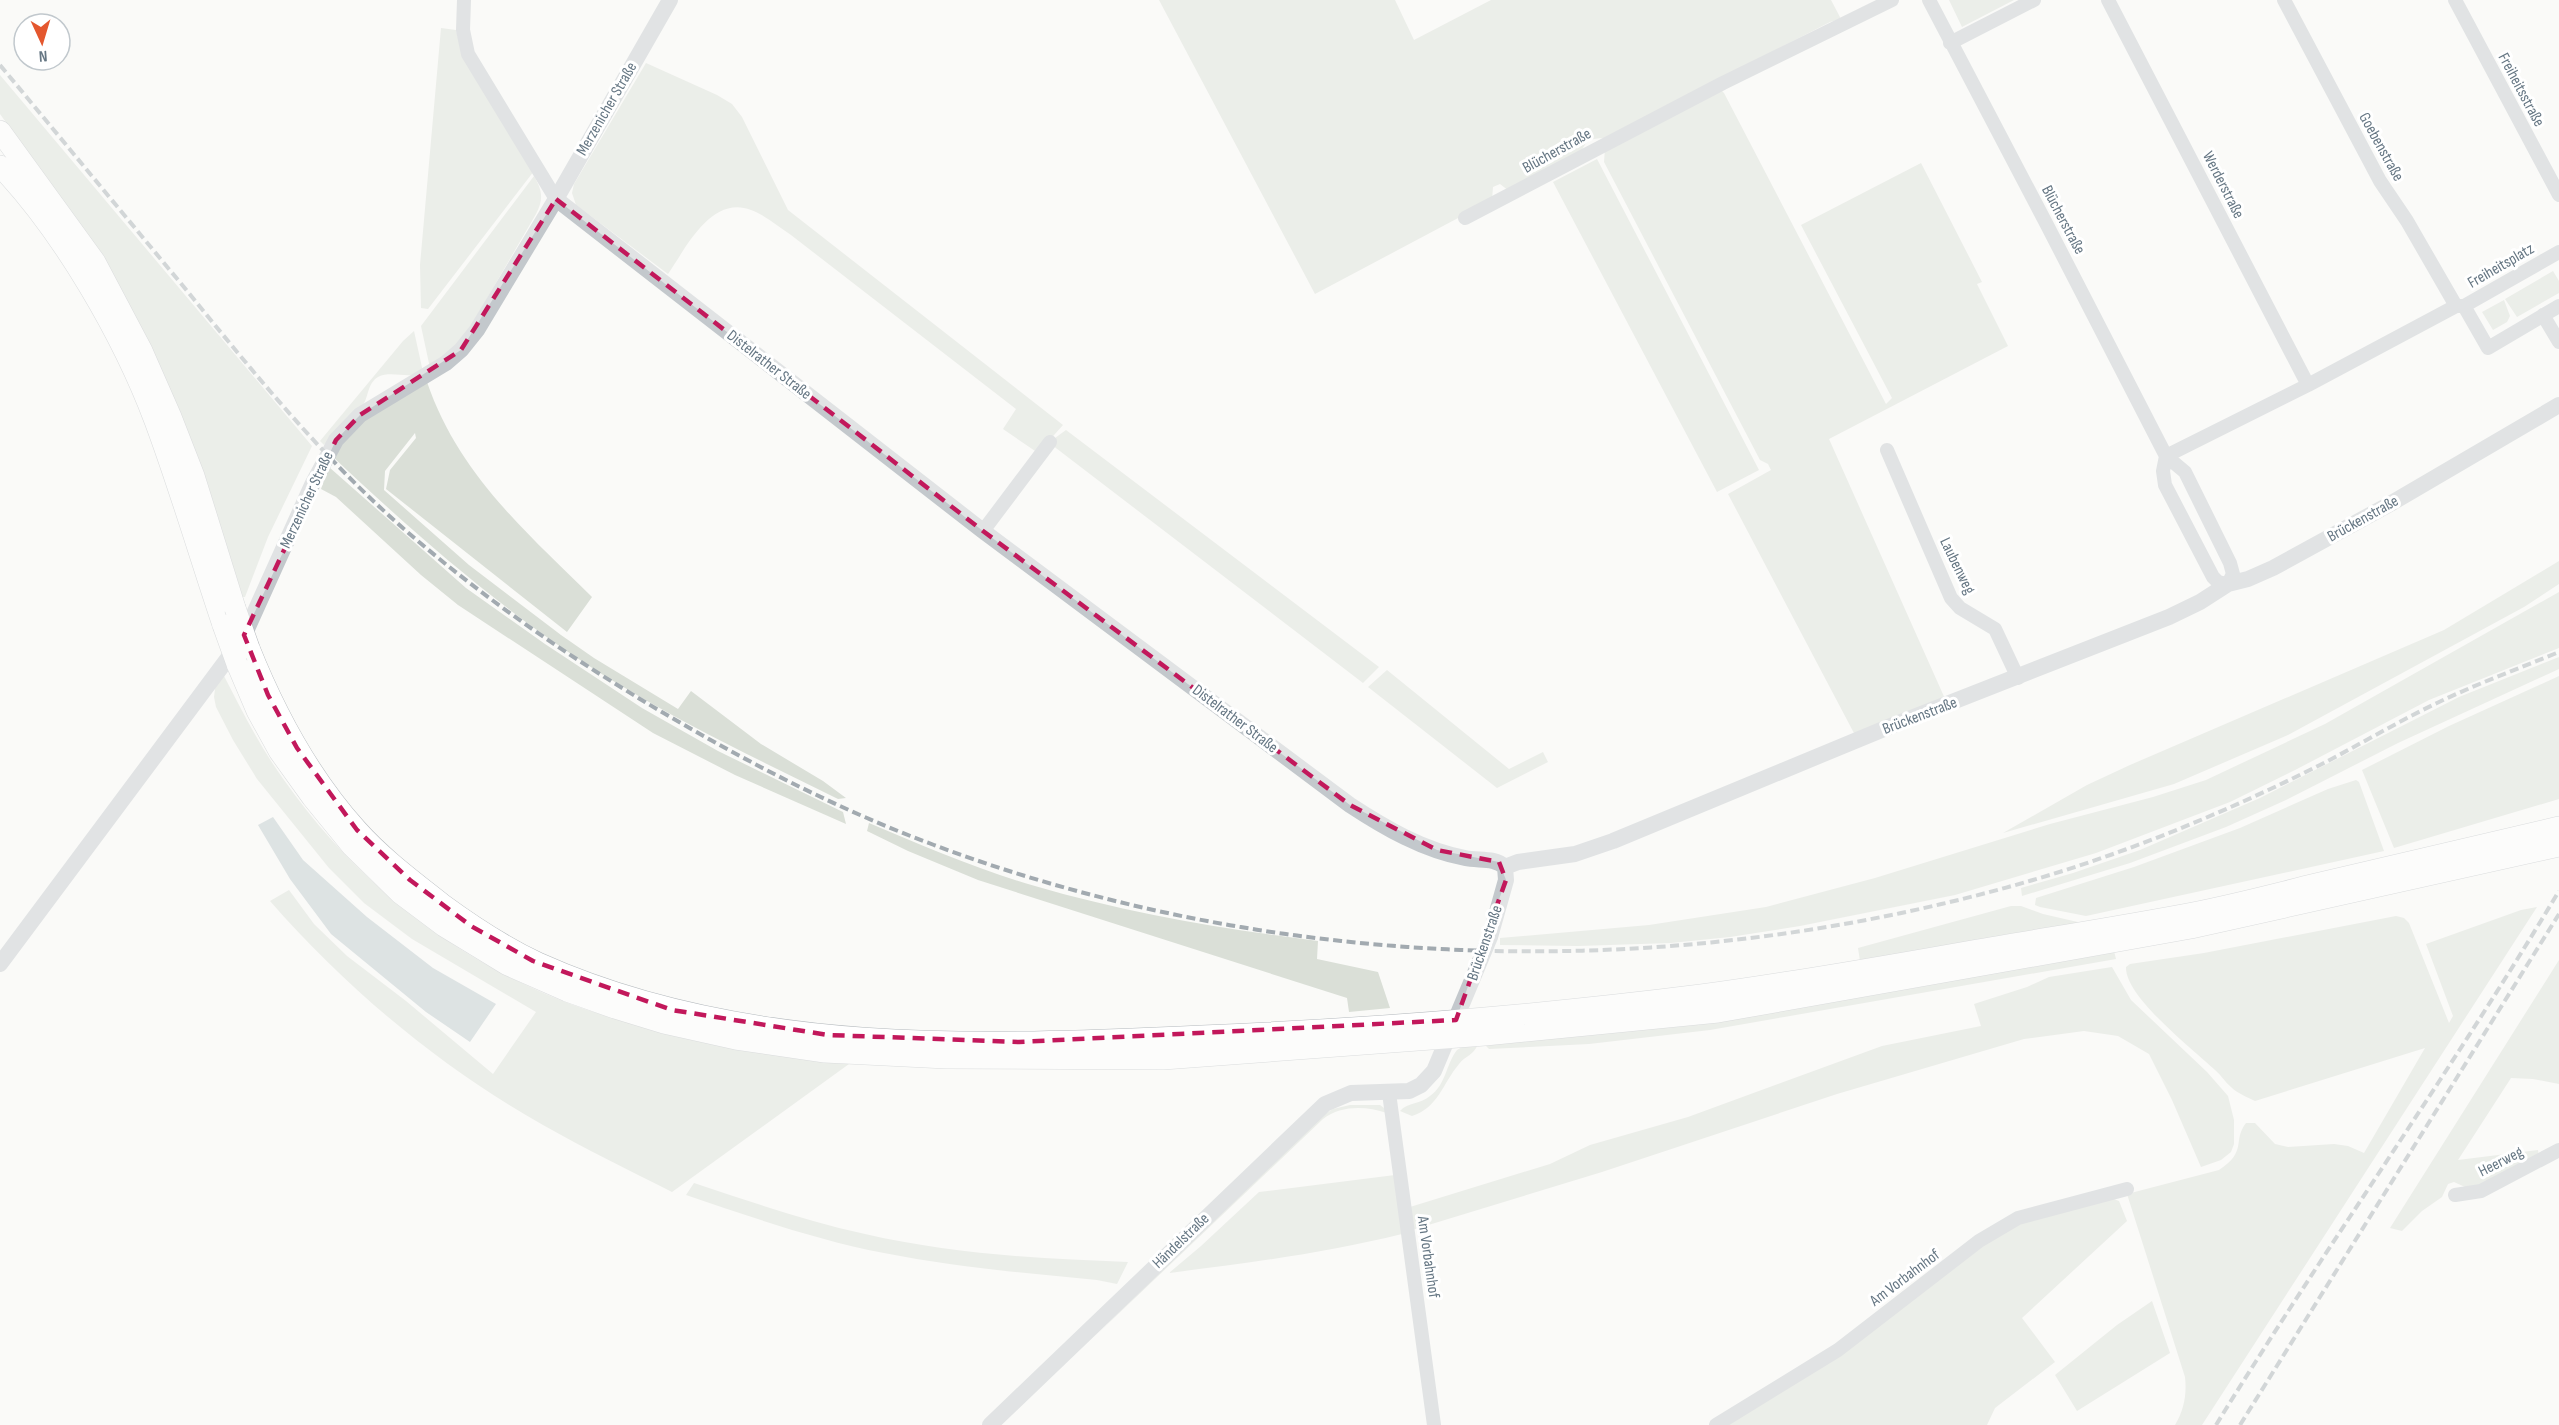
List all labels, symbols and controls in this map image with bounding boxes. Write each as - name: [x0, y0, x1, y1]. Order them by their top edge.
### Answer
- north arrow: [12, 12, 72, 72]
- text: N: [38, 46, 48, 65]
- street label: Freiheitsstraße: [2494, 50, 2548, 130]
- street label: Merzenicher Straße: [573, 59, 641, 159]
- street label: Goebenstraße: [2354, 109, 2408, 185]
- street label: Blücherstraße: [1520, 124, 1594, 178]
- street label: Werderstraße: [2198, 148, 2248, 222]
- street label: Blücherstraße: [2037, 182, 2089, 258]
- street label: Freiheitsplatz: [2465, 239, 2538, 292]
- street label: Distelrather Straße: [723, 326, 815, 404]
- street label: Merzenicher Straße: [276, 449, 338, 551]
- street label: Brückenstraße: [2324, 492, 2402, 546]
- street label: Laubenweg: [1935, 535, 1979, 597]
- street label: Distelrather Straße: [1189, 681, 1281, 757]
- street label: Brückenstraße: [1880, 693, 1960, 739]
- street label: Brückenstraße: [1463, 903, 1507, 983]
- street label: Heerweg: [2475, 1143, 2527, 1181]
- street label: Händelstraße: [1149, 1209, 1213, 1273]
- street label: Am Vorbahnhof: [1413, 1214, 1443, 1300]
- street label: Am Vorbahnhof: [1866, 1245, 1944, 1311]

